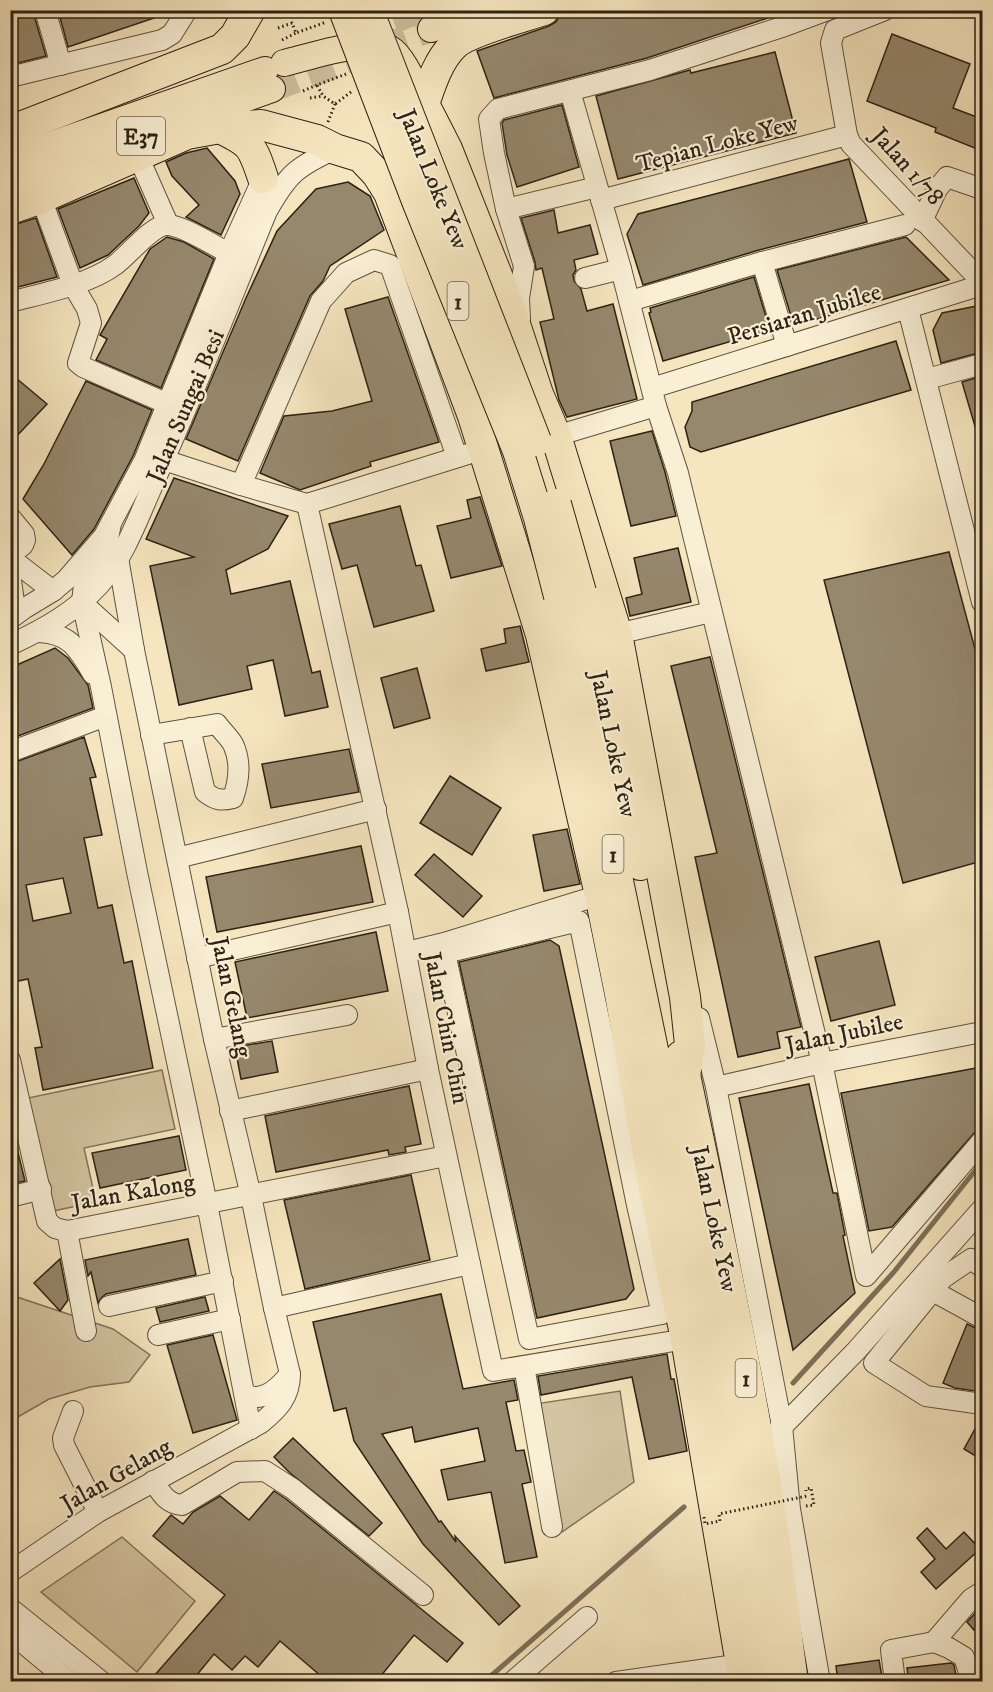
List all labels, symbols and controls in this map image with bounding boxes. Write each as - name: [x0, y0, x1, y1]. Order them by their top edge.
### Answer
- street label: Jalan Loke Yew: [391, 103, 475, 255]
- street label: Tepian Loke Yew: [633, 108, 802, 180]
- road number: E37: [117, 117, 165, 155]
- street label: Jalan 1/78: [863, 120, 950, 212]
- street label: Persiaran Jubilee: [724, 277, 885, 353]
- road number: 1: [448, 282, 468, 320]
- street label: Jalan Sungai Besi: [139, 325, 232, 489]
- street label: Jalan Loke Yew: [582, 666, 643, 821]
- road number: 1: [602, 835, 624, 873]
- street label: Jalan Gelang: [203, 932, 259, 1061]
- street label: Jalan Chin Chin: [416, 948, 476, 1107]
- street label: Jalan Jubilee: [781, 1007, 906, 1061]
- street label: Jalan Loke Yew: [683, 1141, 744, 1296]
- street label: Jalan Kalong: [67, 1167, 197, 1219]
- road number: 1: [736, 1359, 756, 1397]
- street label: Jalan Gelang: [54, 1432, 177, 1521]

